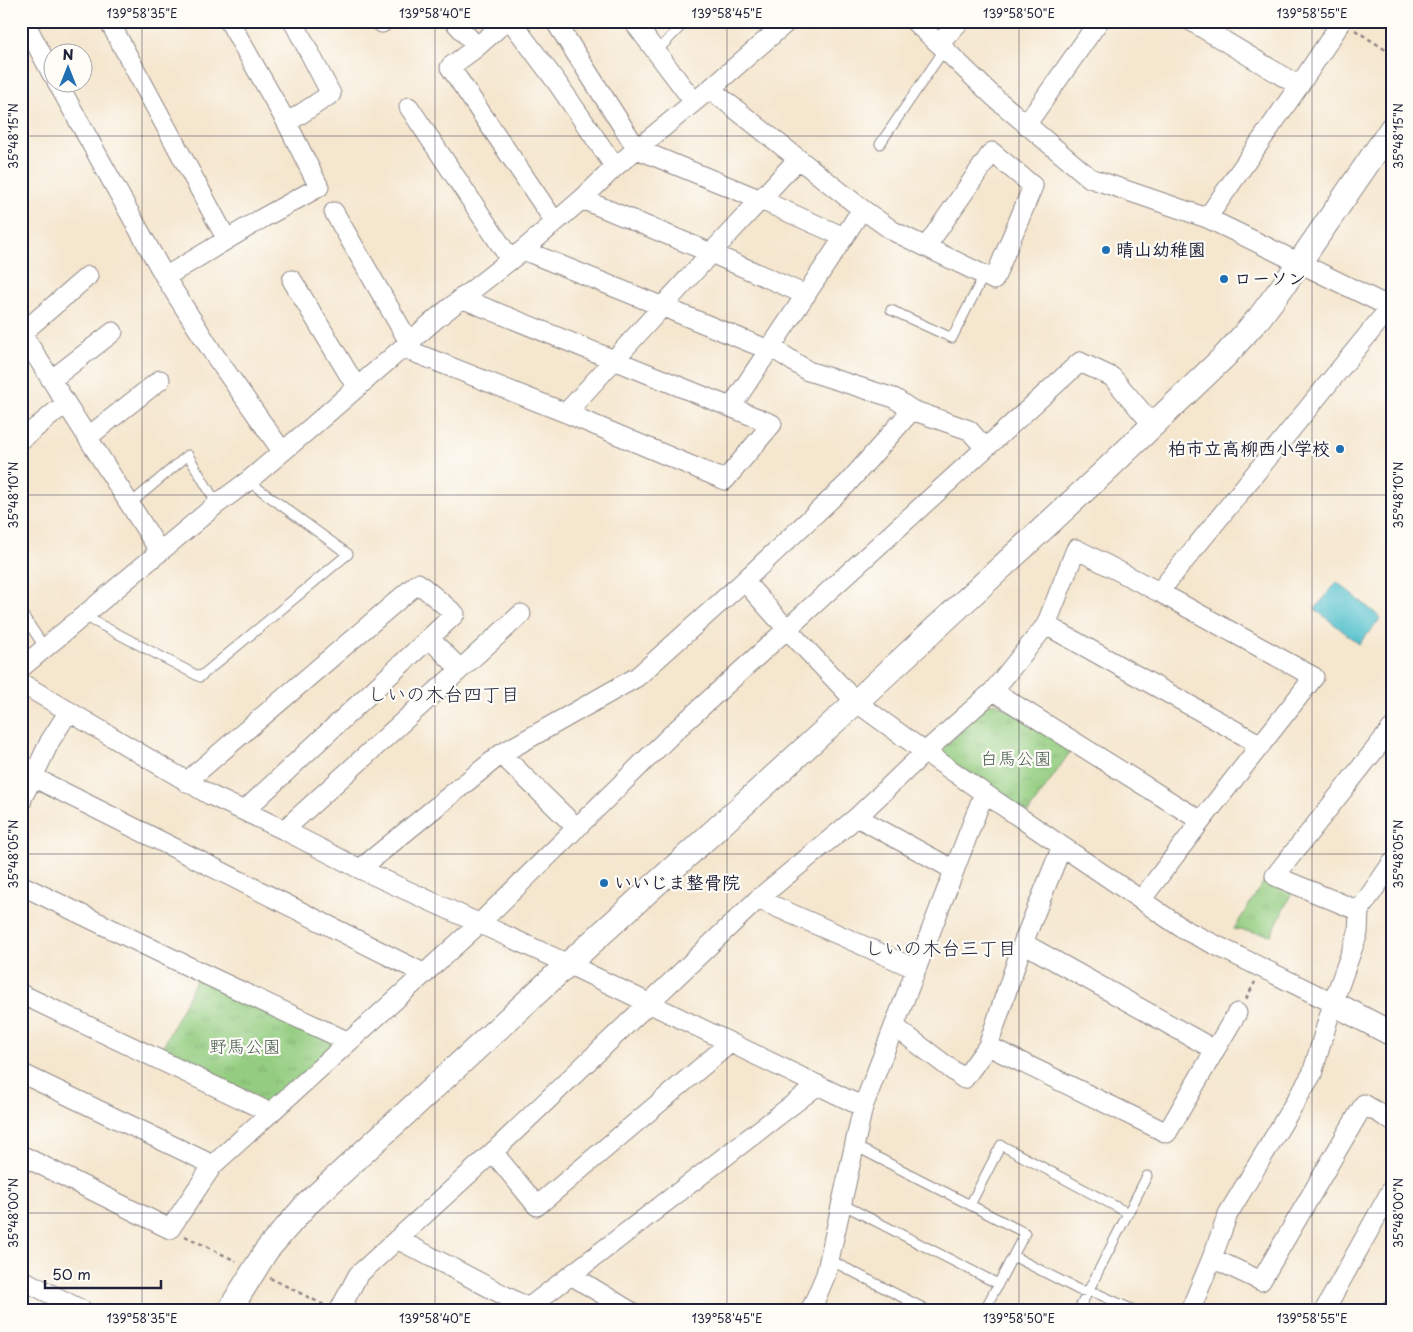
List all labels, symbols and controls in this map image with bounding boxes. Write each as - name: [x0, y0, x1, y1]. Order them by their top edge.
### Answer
- text: 139°58'35"E: [106, 4, 178, 22]
- text: 139°58'40"E: [399, 4, 471, 22]
- text: 139°58'45"E: [692, 4, 762, 22]
- text: 139°58'50"E: [983, 4, 1055, 22]
- text: 139°58'55"E: [1276, 4, 1348, 22]
- north arrow: [42, 42, 92, 92]
- text: N: [62, 44, 74, 65]
- text: 35°48'15"N: [4, 103, 22, 169]
- text: 35°48'15"N: [1389, 103, 1407, 169]
- place label: 晴山幼稚園: [1116, 235, 1206, 262]
- marker: 晴山幼稚園: [1100, 244, 1112, 256]
- place label: ローソン: [1234, 264, 1306, 291]
- marker: ローソン: [1218, 273, 1230, 285]
- place label: 柏市立高柳西小学校: [1168, 434, 1330, 461]
- marker: 柏市立高柳西小学校: [1334, 443, 1346, 455]
- text: 35°48'10"N: [4, 462, 22, 528]
- text: 35°48'10"N: [1389, 462, 1407, 528]
- district label: しいの木台四丁目: [368, 679, 520, 707]
- park label: 白馬公園: [980, 744, 1052, 771]
- text: 35°48'05"N: [4, 819, 22, 889]
- text: 35°48'05"N: [1389, 819, 1407, 889]
- place label: いいじま整骨院: [614, 868, 740, 895]
- marker: いいじま整骨院: [598, 877, 610, 889]
- district label: しいの木台三丁目: [865, 933, 1017, 961]
- park label: 野馬公園: [209, 1032, 281, 1059]
- text: 35°48'00"N: [4, 1178, 22, 1248]
- text: 35°48'00"N: [1389, 1178, 1407, 1248]
- scale bar: [45, 1257, 161, 1289]
- text: 50 m: [52, 1262, 91, 1285]
- text: 139°58'35"E: [106, 1309, 178, 1327]
- text: 139°58'40"E: [399, 1309, 471, 1327]
- text: 139°58'45"E: [692, 1309, 762, 1327]
- text: 139°58'50"E: [983, 1309, 1055, 1327]
- text: 139°58'55"E: [1276, 1309, 1348, 1327]

